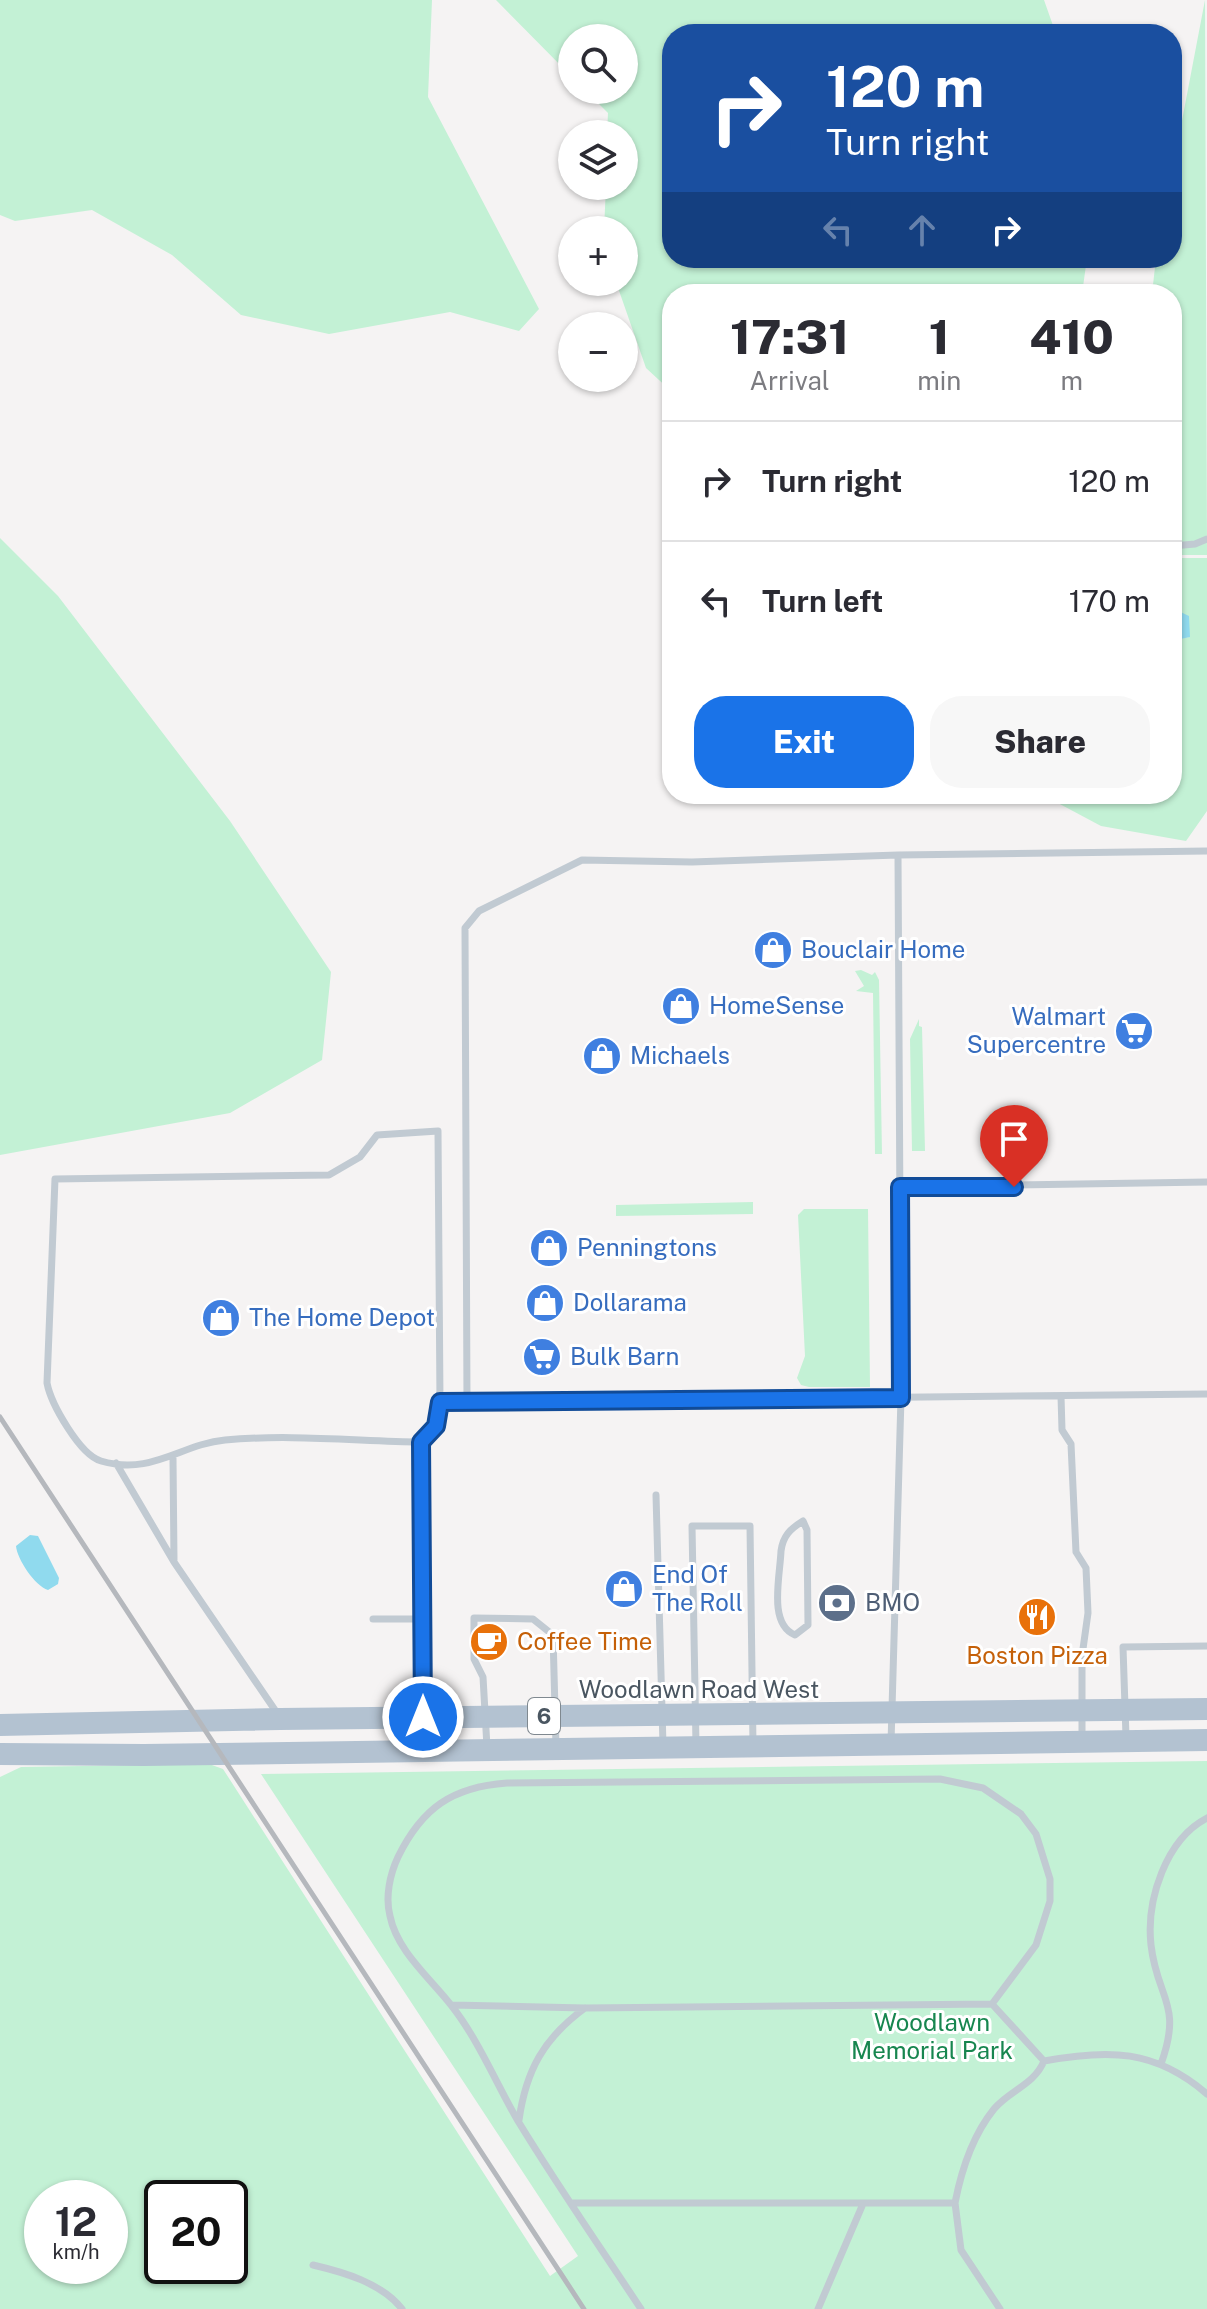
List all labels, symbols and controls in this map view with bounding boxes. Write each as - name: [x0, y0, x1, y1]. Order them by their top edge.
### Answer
- map controls: [558, 24, 638, 392]
- button: search: [558, 24, 638, 104]
- text: 120 m: [826, 54, 984, 120]
- icon: right: [694, 56, 798, 160]
- button: layers: [558, 120, 638, 200]
- text: Turn right: [826, 121, 989, 163]
- icon: left: [816, 208, 860, 252]
- icon: ahead: [900, 208, 944, 252]
- icon: right: [984, 208, 1028, 252]
- button: +: [558, 216, 638, 296]
- text: 17:31: [730, 308, 849, 365]
- text: 1: [929, 308, 950, 365]
- text: 410: [1029, 308, 1114, 365]
- button: −: [558, 312, 638, 392]
- text: Arrival: [749, 365, 830, 396]
- text: min: [917, 365, 961, 396]
- text: m: [1060, 365, 1083, 396]
- icon: right: [694, 459, 738, 503]
- text: Turn right: [762, 463, 902, 499]
- text: 120 m: [1068, 463, 1150, 499]
- icon: left: [694, 579, 738, 623]
- text: Turn left: [762, 583, 883, 619]
- text: 170 m: [1069, 583, 1150, 619]
- button: Exit: [694, 696, 914, 788]
- button: Share: [930, 696, 1150, 788]
- shop icon: Bouclair Home: [752, 929, 794, 971]
- place label: Bouclair Home: [801, 935, 965, 963]
- shop icon: HomeSense: [660, 985, 702, 1027]
- place label: HomeSense: [709, 991, 844, 1019]
- place label: Walmart Supercentre: [967, 1002, 1106, 1058]
- supermarket icon: Walmart Supercentre: [1113, 1010, 1155, 1052]
- shop icon: Michaels: [581, 1035, 623, 1077]
- place label: Michaels: [630, 1041, 730, 1069]
- pin: [980, 1105, 1048, 1187]
- icon: arrive: [992, 1117, 1036, 1161]
- shop icon: Penningtons: [528, 1227, 570, 1269]
- place label: Penningtons: [577, 1233, 717, 1261]
- shop icon: Dollarama: [524, 1282, 566, 1324]
- place label: Dollarama: [573, 1288, 687, 1316]
- shop icon: The Home Depot: [200, 1297, 242, 1339]
- place label: The Home Depot: [249, 1303, 435, 1331]
- supermarket icon: Bulk Barn: [521, 1336, 563, 1378]
- place label: Bulk Barn: [570, 1342, 679, 1370]
- place label: End Of The Roll: [652, 1560, 743, 1616]
- shop icon: End Of The Roll: [603, 1568, 645, 1610]
- bank icon: BMO: [816, 1582, 858, 1624]
- place label: BMO: [865, 1588, 920, 1616]
- restaurant icon: Boston Pizza: [1016, 1596, 1058, 1638]
- cafe icon: Coffee Time: [468, 1621, 510, 1663]
- place label: Coffee Time: [517, 1627, 652, 1655]
- place label: Boston Pizza: [966, 1641, 1108, 1669]
- position arrow: [381, 1675, 465, 1759]
- street label: Woodlawn Road West: [579, 1675, 819, 1703]
- road number: 6: [528, 1698, 560, 1734]
- park label: Woodlawn Memorial Park: [851, 2008, 1013, 2064]
- speed limit sign: 20: [144, 2180, 248, 2284]
- text: 12: [55, 2198, 97, 2245]
- text: km/h: [52, 2240, 100, 2264]

